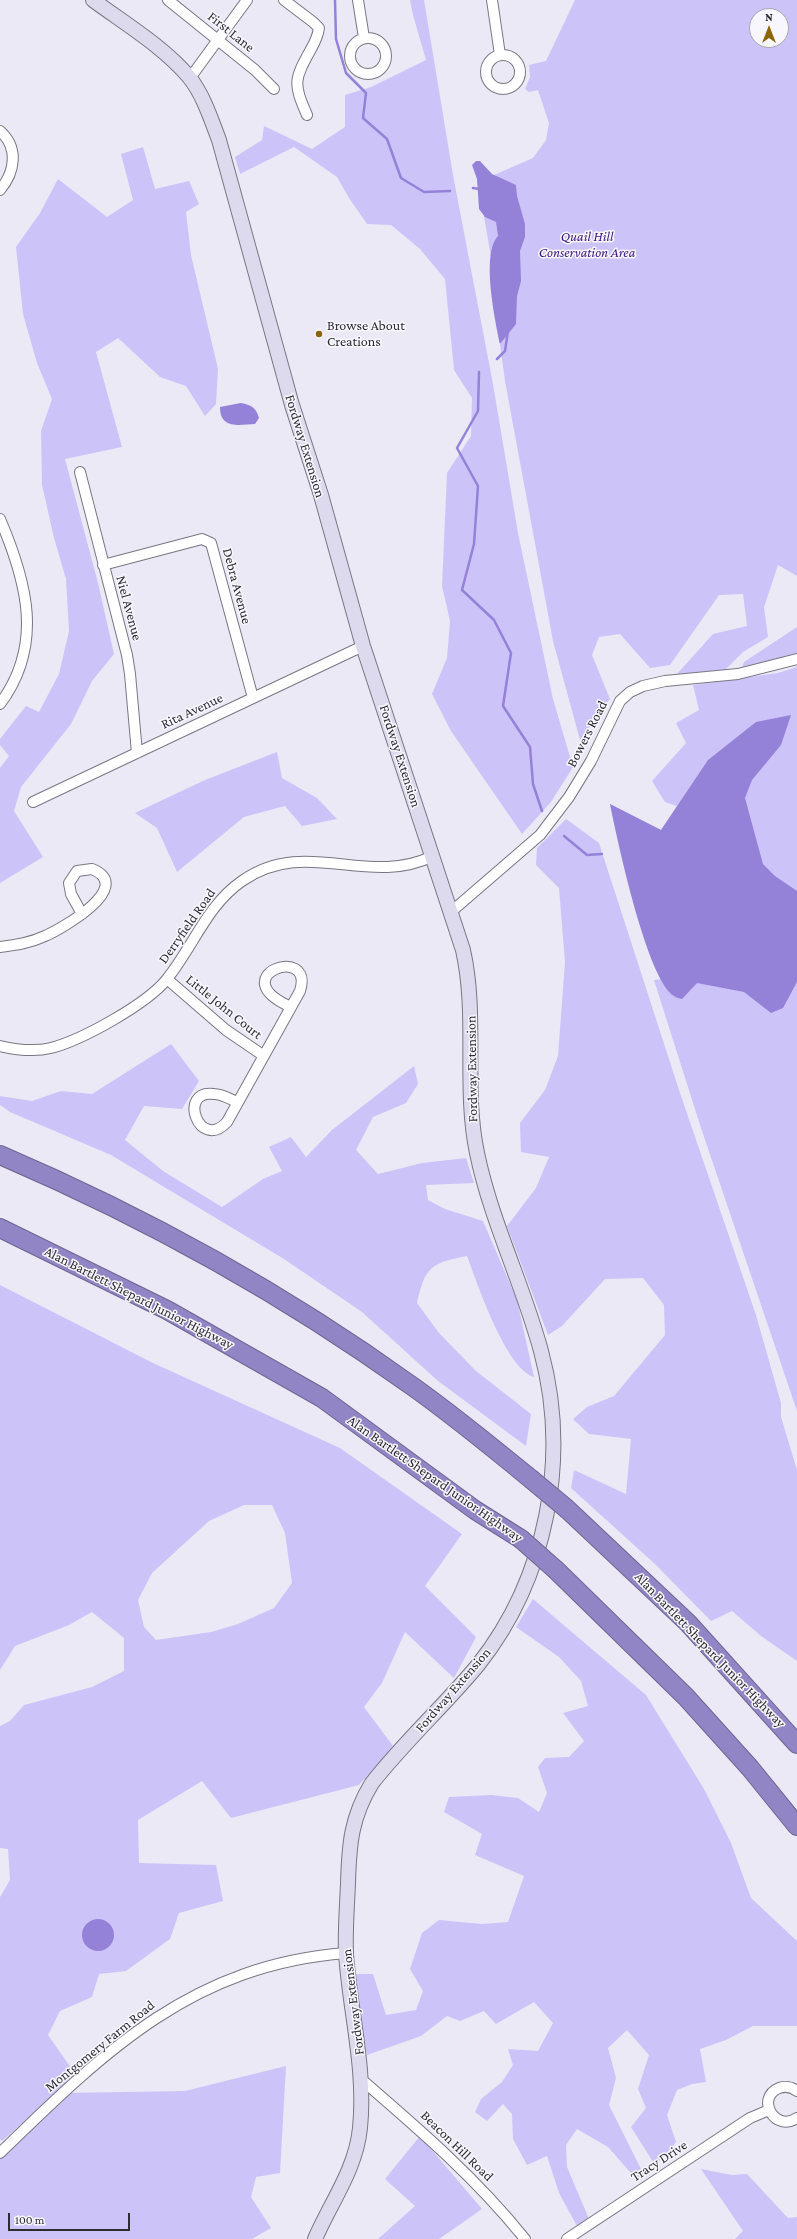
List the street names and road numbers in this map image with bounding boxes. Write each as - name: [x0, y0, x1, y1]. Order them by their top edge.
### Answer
- street label: First Lane: [204, 8, 258, 56]
- street label: Fordway Extension: [281, 392, 329, 500]
- street label: Debra Avenue: [219, 546, 255, 626]
- street label: Niel Avenue: [112, 574, 146, 642]
- street label: Rita Avenue: [158, 689, 226, 733]
- street label: Bowers Road: [563, 698, 611, 770]
- street label: Fordway Extension: [375, 703, 425, 809]
- street label: Derryfield Road: [155, 885, 219, 967]
- street label: Little John Court: [182, 971, 266, 1043]
- street label: Fordway Extension: [463, 1015, 481, 1123]
- street label: Alan Bartlett Shepard Junior Highway: [42, 1243, 236, 1353]
- street label: Alan Bartlett Shepard Junior Highway: [344, 1412, 526, 1546]
- street label: Alan Bartlett Shepard Junior Highway: [631, 1569, 789, 1731]
- street label: Fordway Extension: [412, 1644, 494, 1736]
- street label: Fordway Extension: [338, 1948, 368, 2056]
- street label: Montgomery Farm Road: [42, 1997, 158, 2095]
- street label: Beacon Hill Road: [417, 2107, 497, 2185]
- street label: Tracy Drive: [628, 2136, 690, 2186]

